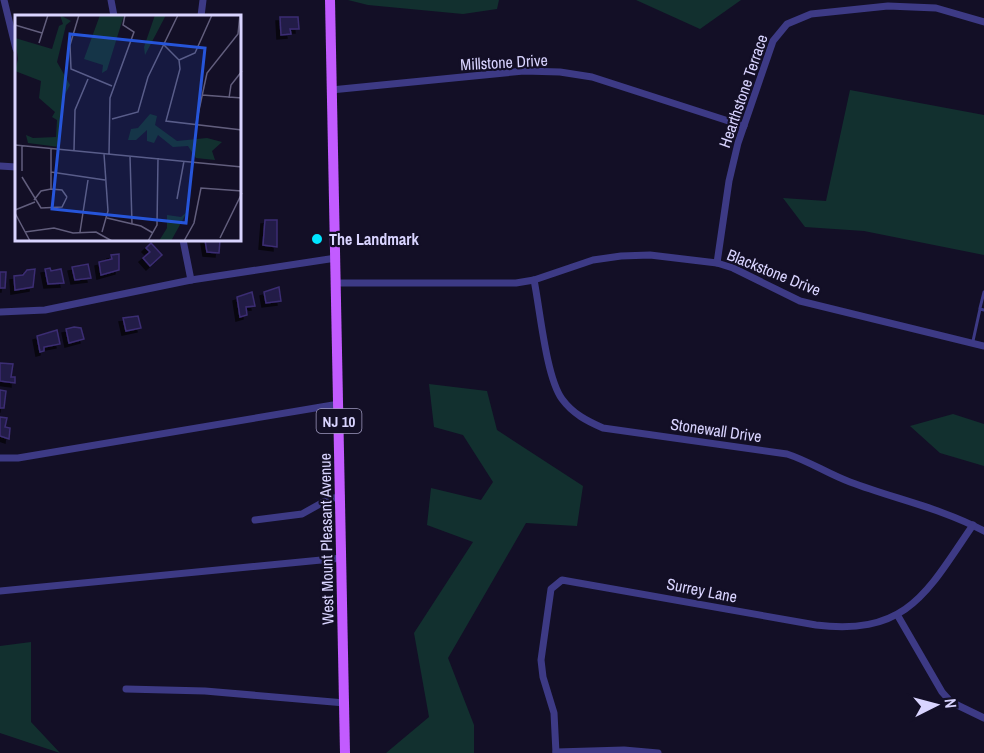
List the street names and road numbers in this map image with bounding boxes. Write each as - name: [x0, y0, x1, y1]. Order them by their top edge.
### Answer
- street label: Hearthstone Terrace: [713, 31, 773, 151]
- street label: Millstone Drive: [460, 49, 548, 75]
- street label: Blackstone Drive: [724, 243, 824, 301]
- road number: NJ 10: [316, 409, 362, 433]
- street label: Stonewall Drive: [669, 413, 763, 447]
- street label: West Mount Pleasant Avenue: [314, 453, 338, 625]
- street label: Surrey Lane: [665, 572, 739, 608]

